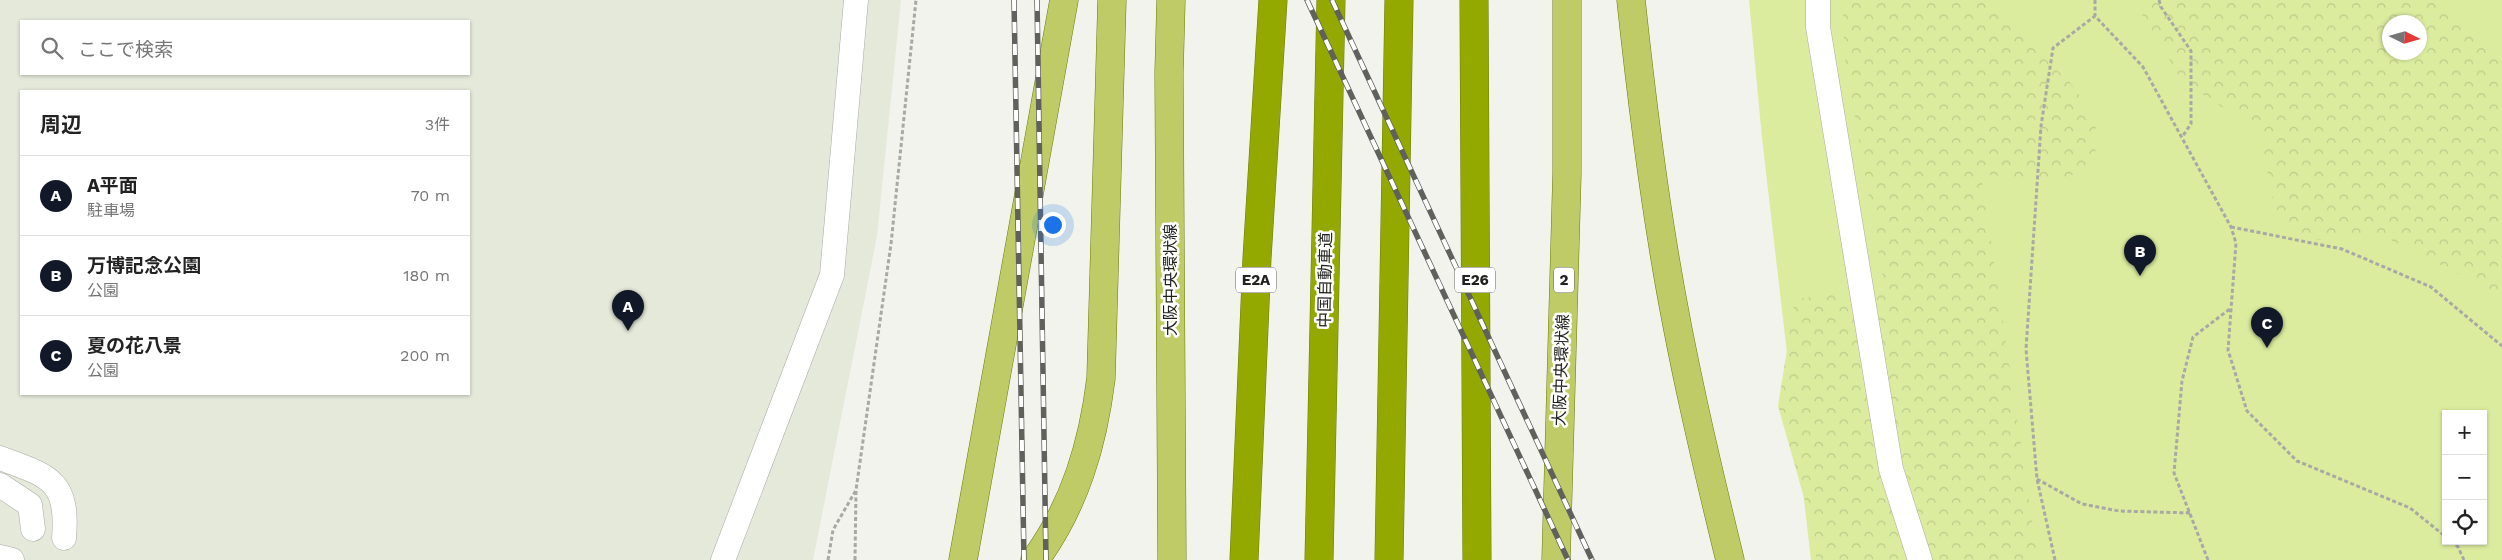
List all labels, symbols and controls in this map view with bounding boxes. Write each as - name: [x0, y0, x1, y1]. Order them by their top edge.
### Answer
- north arrow: [2382, 15, 2427, 60]
- search box: [20, 20, 470, 75]
- icon: search: [38, 34, 66, 62]
- text: ここで検索: [78, 38, 173, 61]
- text: 周辺: [40, 112, 82, 137]
- text: 3件: [425, 115, 450, 134]
- text: A平面: [87, 174, 138, 197]
- text: A: [51, 186, 61, 205]
- text: 70 m: [411, 186, 450, 205]
- text: 駐車場: [87, 201, 135, 220]
- your location: [1040, 212, 1066, 238]
- street label: 大阪中央環状線: [1161, 224, 1180, 336]
- street label: 中国自動車道: [1315, 232, 1335, 328]
- pin: B: [2124, 235, 2156, 276]
- text: 万博記念公園: [87, 254, 201, 277]
- text: B: [51, 266, 61, 285]
- text: 180 m: [403, 266, 450, 285]
- road number: E2A: [1236, 268, 1276, 292]
- road number: E26: [1455, 268, 1495, 292]
- road number: 2: [1554, 268, 1574, 292]
- text: 公園: [87, 281, 119, 300]
- pin: A: [612, 290, 644, 331]
- pin: C: [2251, 307, 2283, 348]
- street label: 大阪中央環状線: [1550, 314, 1572, 426]
- text: 夏の花八景: [87, 334, 182, 357]
- text: C: [51, 346, 61, 365]
- text: 200 m: [400, 346, 450, 365]
- text: 公園: [87, 361, 119, 380]
- map controls: [2442, 410, 2487, 545]
- button: +: [2442, 410, 2487, 455]
- button: −: [2442, 455, 2487, 500]
- button: locate: [2442, 500, 2487, 545]

